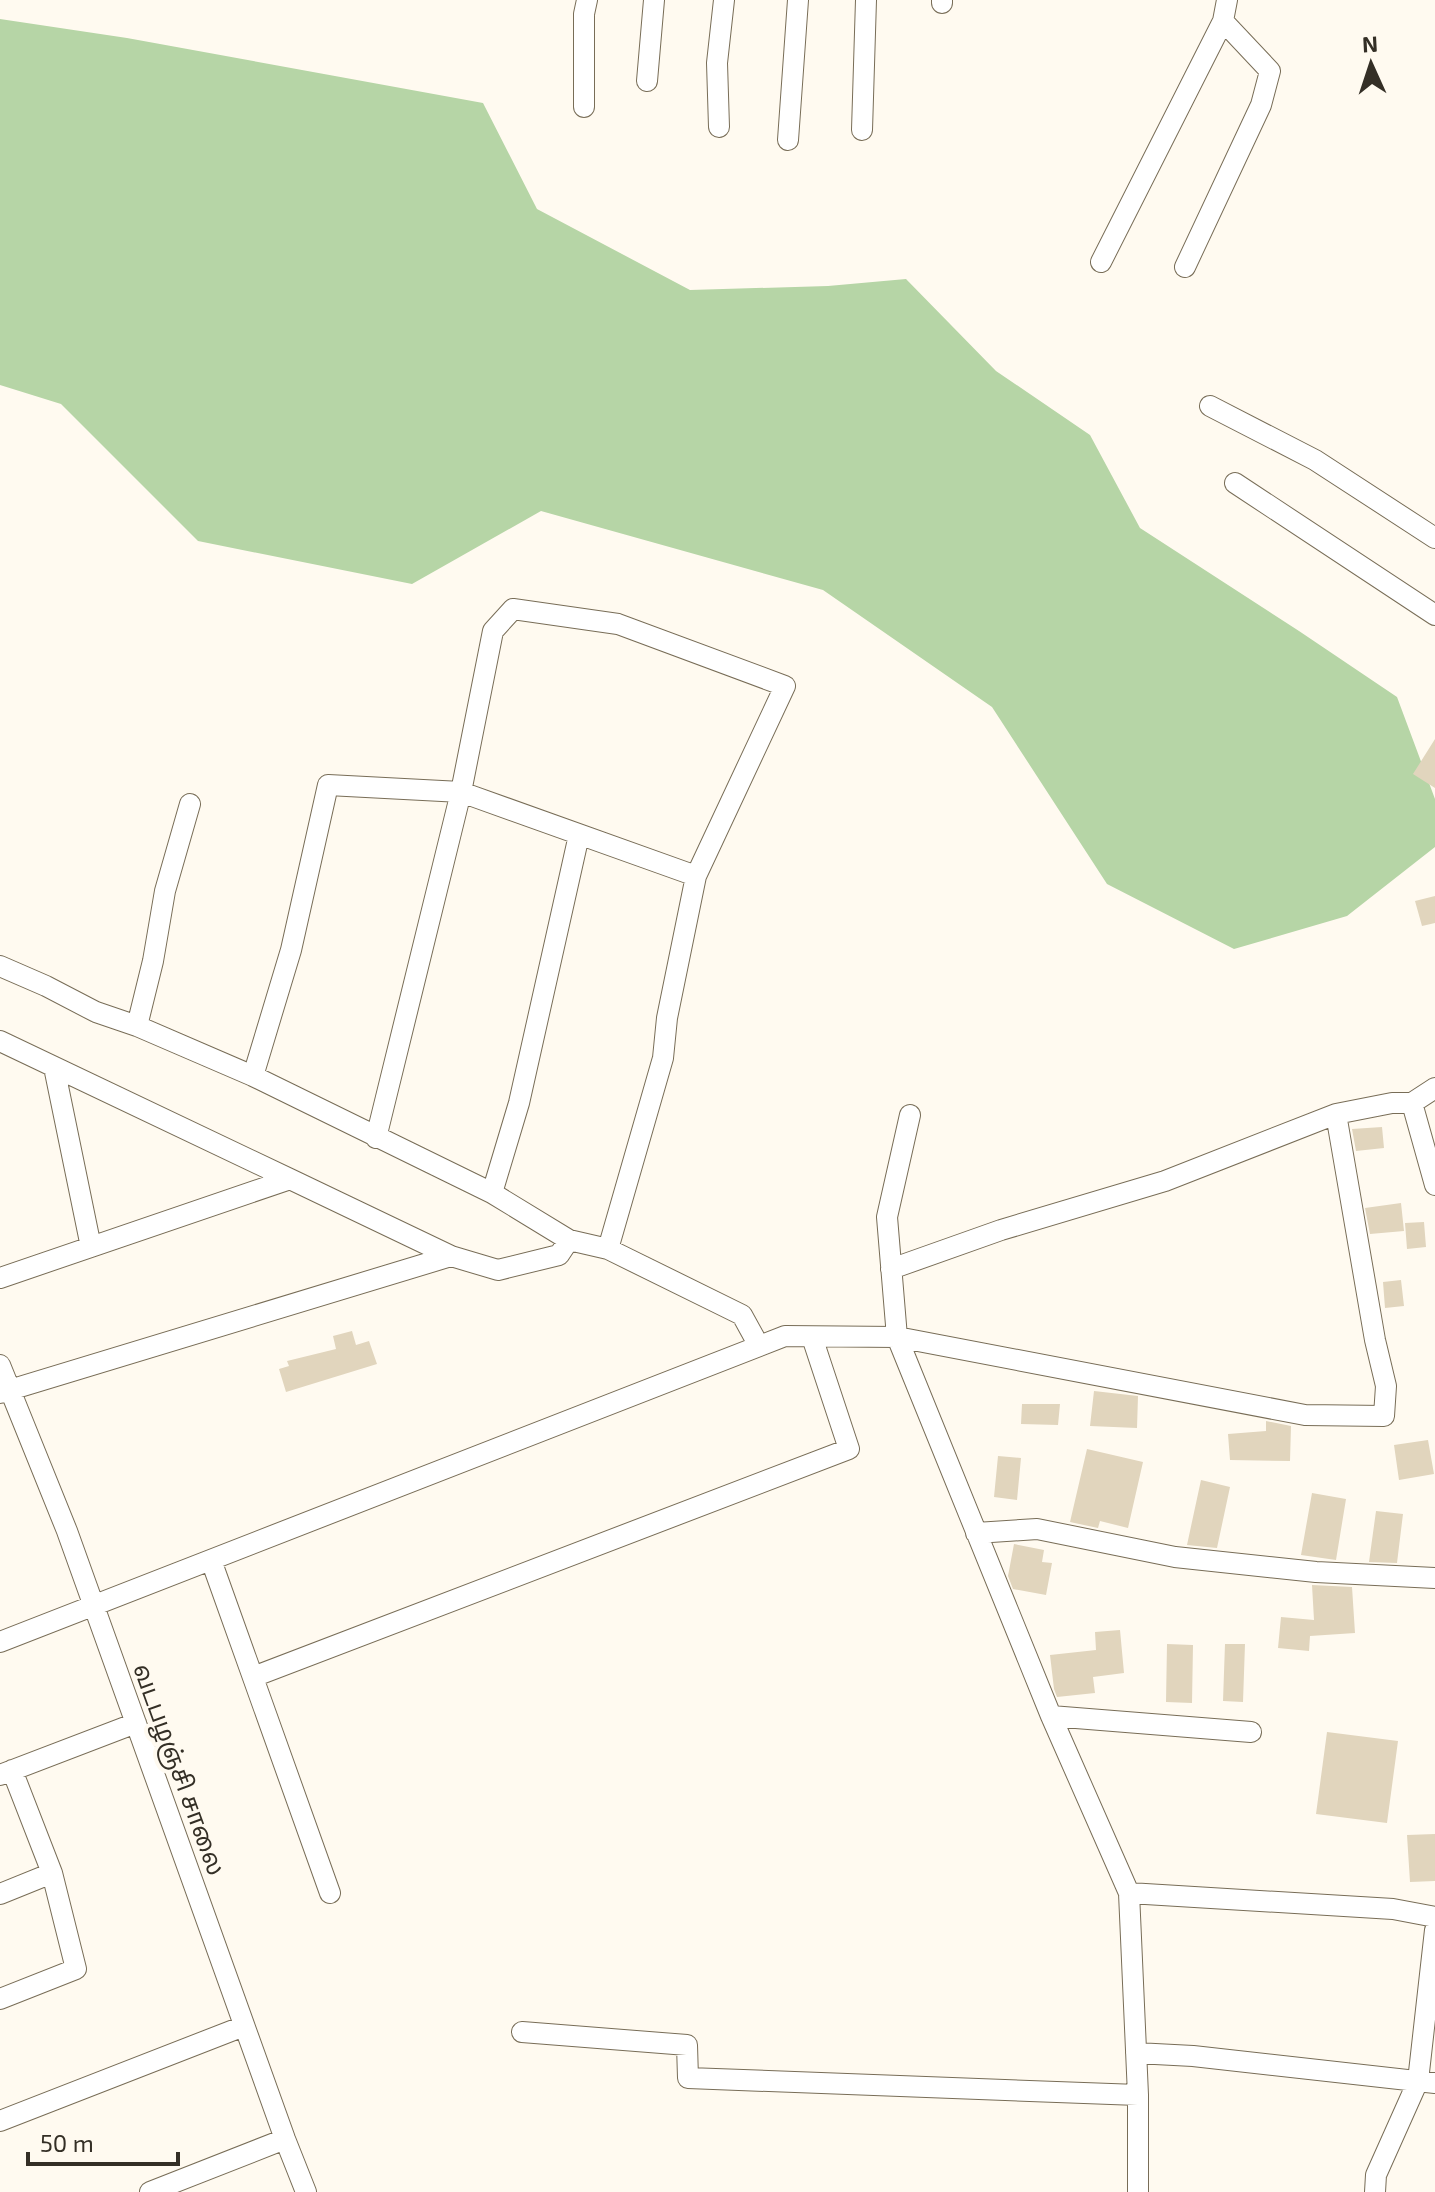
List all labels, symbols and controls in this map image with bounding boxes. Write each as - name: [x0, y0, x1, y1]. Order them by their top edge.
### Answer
- north arrow: [1331, 24, 1411, 104]
- text: N: [1361, 30, 1379, 56]
- street label: வடபழஞ்சி சாலை: [125, 1659, 232, 1880]
- scale bar: [28, 2116, 178, 2166]
- text: 50 m: [40, 2128, 94, 2157]

